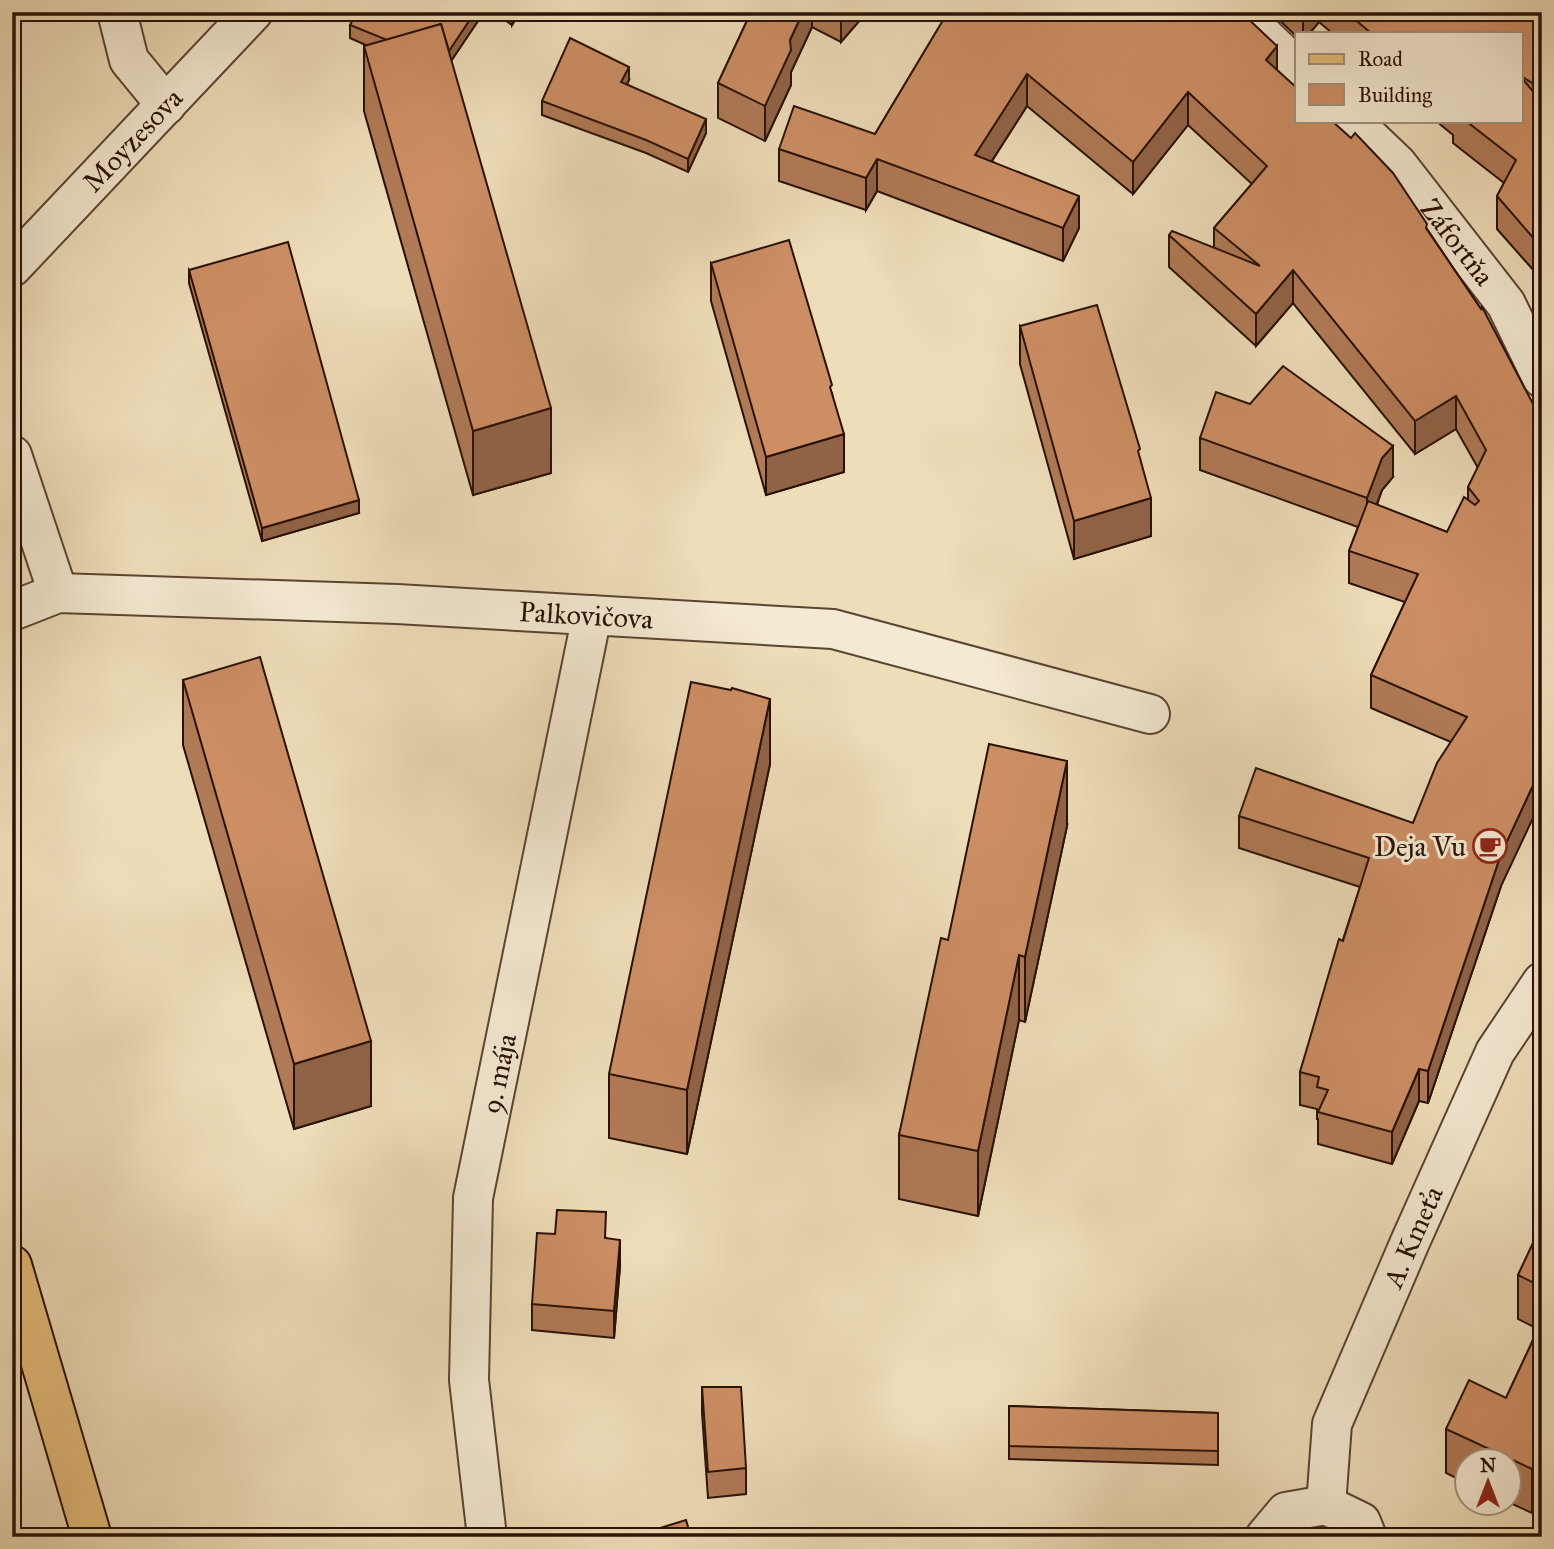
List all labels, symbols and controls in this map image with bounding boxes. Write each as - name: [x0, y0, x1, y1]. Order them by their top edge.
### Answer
- legend: [1295, 32, 1522, 122]
- text: Road: [1358, 46, 1403, 72]
- street label: Moyzesova: [75, 80, 190, 199]
- text: Building: [1358, 82, 1432, 108]
- street label: Záfortňa: [1413, 192, 1502, 292]
- street label: Palkovičova: [518, 594, 654, 636]
- cafe icon: Deja Vu: [1471, 827, 1509, 865]
- place label: Deja Vu: [1374, 829, 1466, 864]
- street label: 9. mája: [473, 1030, 524, 1117]
- street label: A. Kmeťa: [1375, 1180, 1450, 1294]
- north arrow: [1452, 1448, 1522, 1518]
- text: N: [1480, 1454, 1496, 1477]

